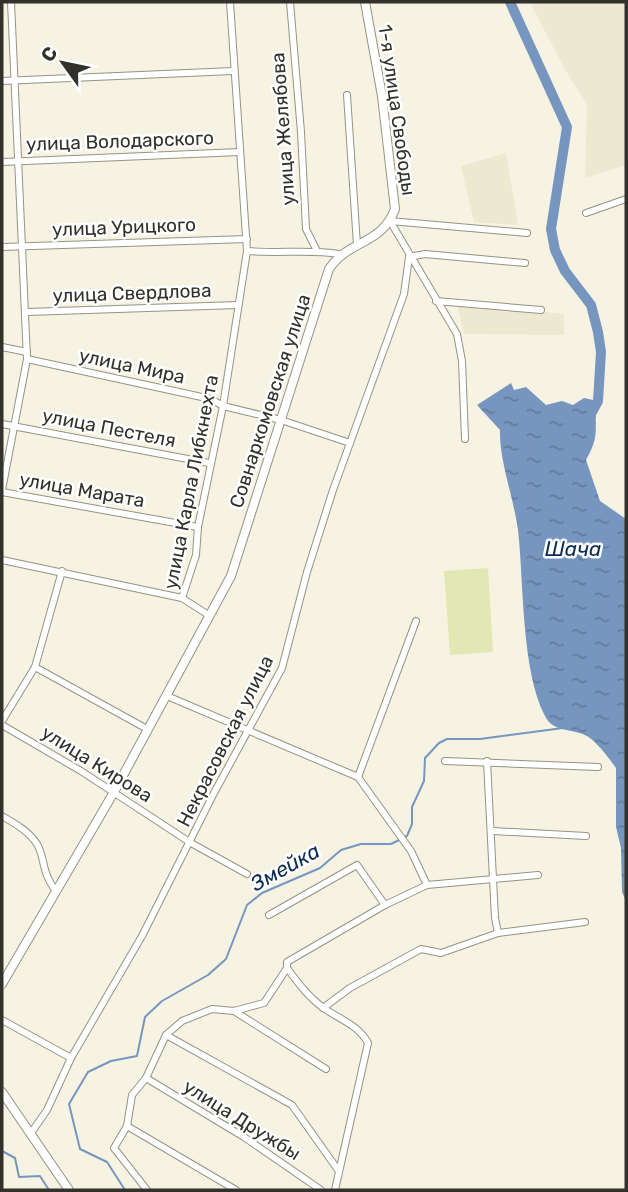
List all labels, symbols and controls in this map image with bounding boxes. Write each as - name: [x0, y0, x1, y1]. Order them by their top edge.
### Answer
- street label: 1-я улица Свободы: [374, 23, 420, 197]
- north arrow: [28, 28, 98, 98]
- text: С: [36, 42, 62, 66]
- street label: улица Желябова: [266, 52, 300, 206]
- street label: улица Володарского: [26, 126, 214, 156]
- street label: улица Урицкого: [52, 213, 196, 241]
- street label: улица Свердлова: [52, 279, 212, 307]
- street label: Совнаркомовская улица: [225, 291, 315, 511]
- street label: улица Мира: [77, 344, 187, 388]
- street label: улица Карла Либкнехта: [159, 373, 223, 591]
- street label: улица Пестеля: [40, 404, 178, 452]
- street label: улица Марата: [18, 468, 146, 512]
- water label: Шача: [545, 536, 601, 561]
- street label: Некрасовская улица: [172, 652, 278, 830]
- street label: улица Кирова: [37, 721, 157, 807]
- water label: Змейка: [245, 838, 324, 897]
- street label: улица Дружбы: [179, 1075, 305, 1165]

